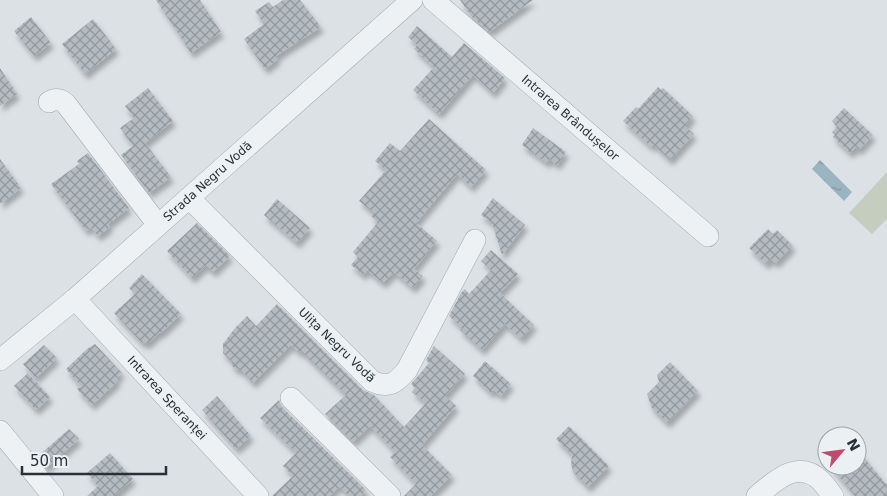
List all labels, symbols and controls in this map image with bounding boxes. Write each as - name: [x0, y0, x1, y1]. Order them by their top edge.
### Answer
- street label: Intrarea Brândușelor: [519, 72, 622, 164]
- street label: Strada Negru Vodă: [161, 138, 255, 224]
- street label: Ulița Negru Vodă: [296, 305, 378, 385]
- street label: Intrarea Speranței: [125, 353, 209, 443]
- north arrow: [817, 426, 867, 476]
- text: N: [844, 436, 863, 454]
- scale bar: [22, 444, 166, 476]
- text: 50 m: [30, 452, 68, 470]

